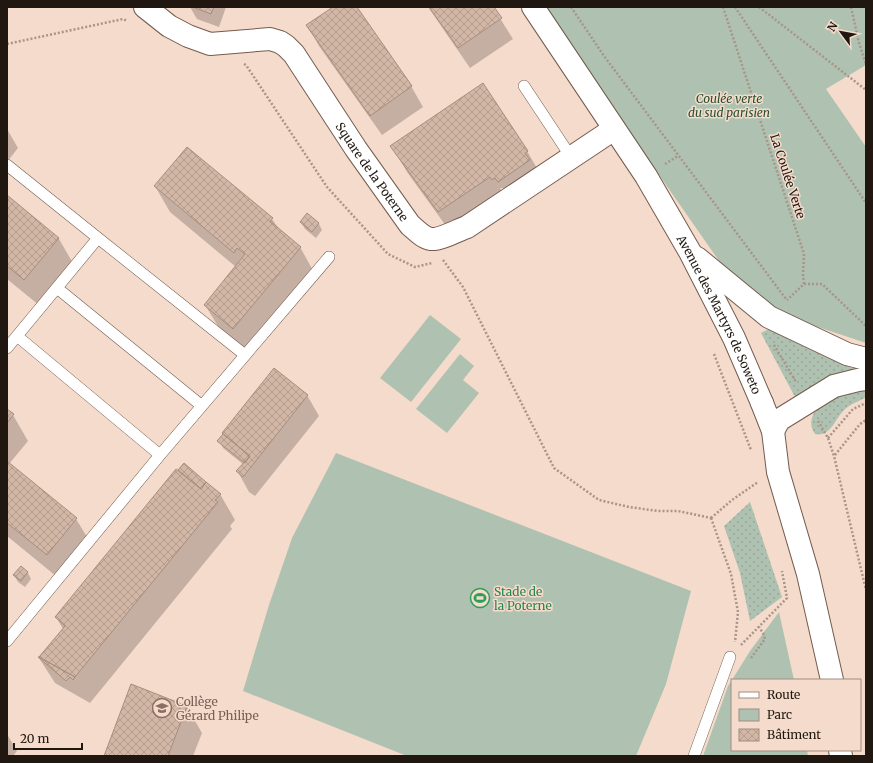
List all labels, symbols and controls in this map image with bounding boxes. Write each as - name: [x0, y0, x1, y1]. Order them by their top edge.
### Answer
- north arrow: [821, 12, 861, 52]
- text: N: [824, 19, 841, 34]
- park label: Coulée verte du sud parisien: [688, 91, 770, 120]
- street label: Square de la Poterne: [333, 119, 412, 224]
- street label: La Coulée Verte: [767, 132, 809, 220]
- street label: Avenue des Martyrs de Soweto: [674, 231, 765, 396]
- place label: Stade de la Poterne: [494, 584, 552, 613]
- sports icon: Stade de la Poterne: [469, 587, 491, 609]
- legend: [731, 679, 861, 751]
- text: Route: [767, 687, 800, 702]
- place label: Collège Gérard Philipe: [176, 694, 259, 723]
- school or university icon: Collège Gérard Philipe: [151, 697, 173, 719]
- text: Parc: [767, 707, 792, 722]
- scale bar: [14, 725, 82, 751]
- text: Bâtiment: [767, 727, 821, 742]
- text: 20 m: [20, 731, 49, 746]

